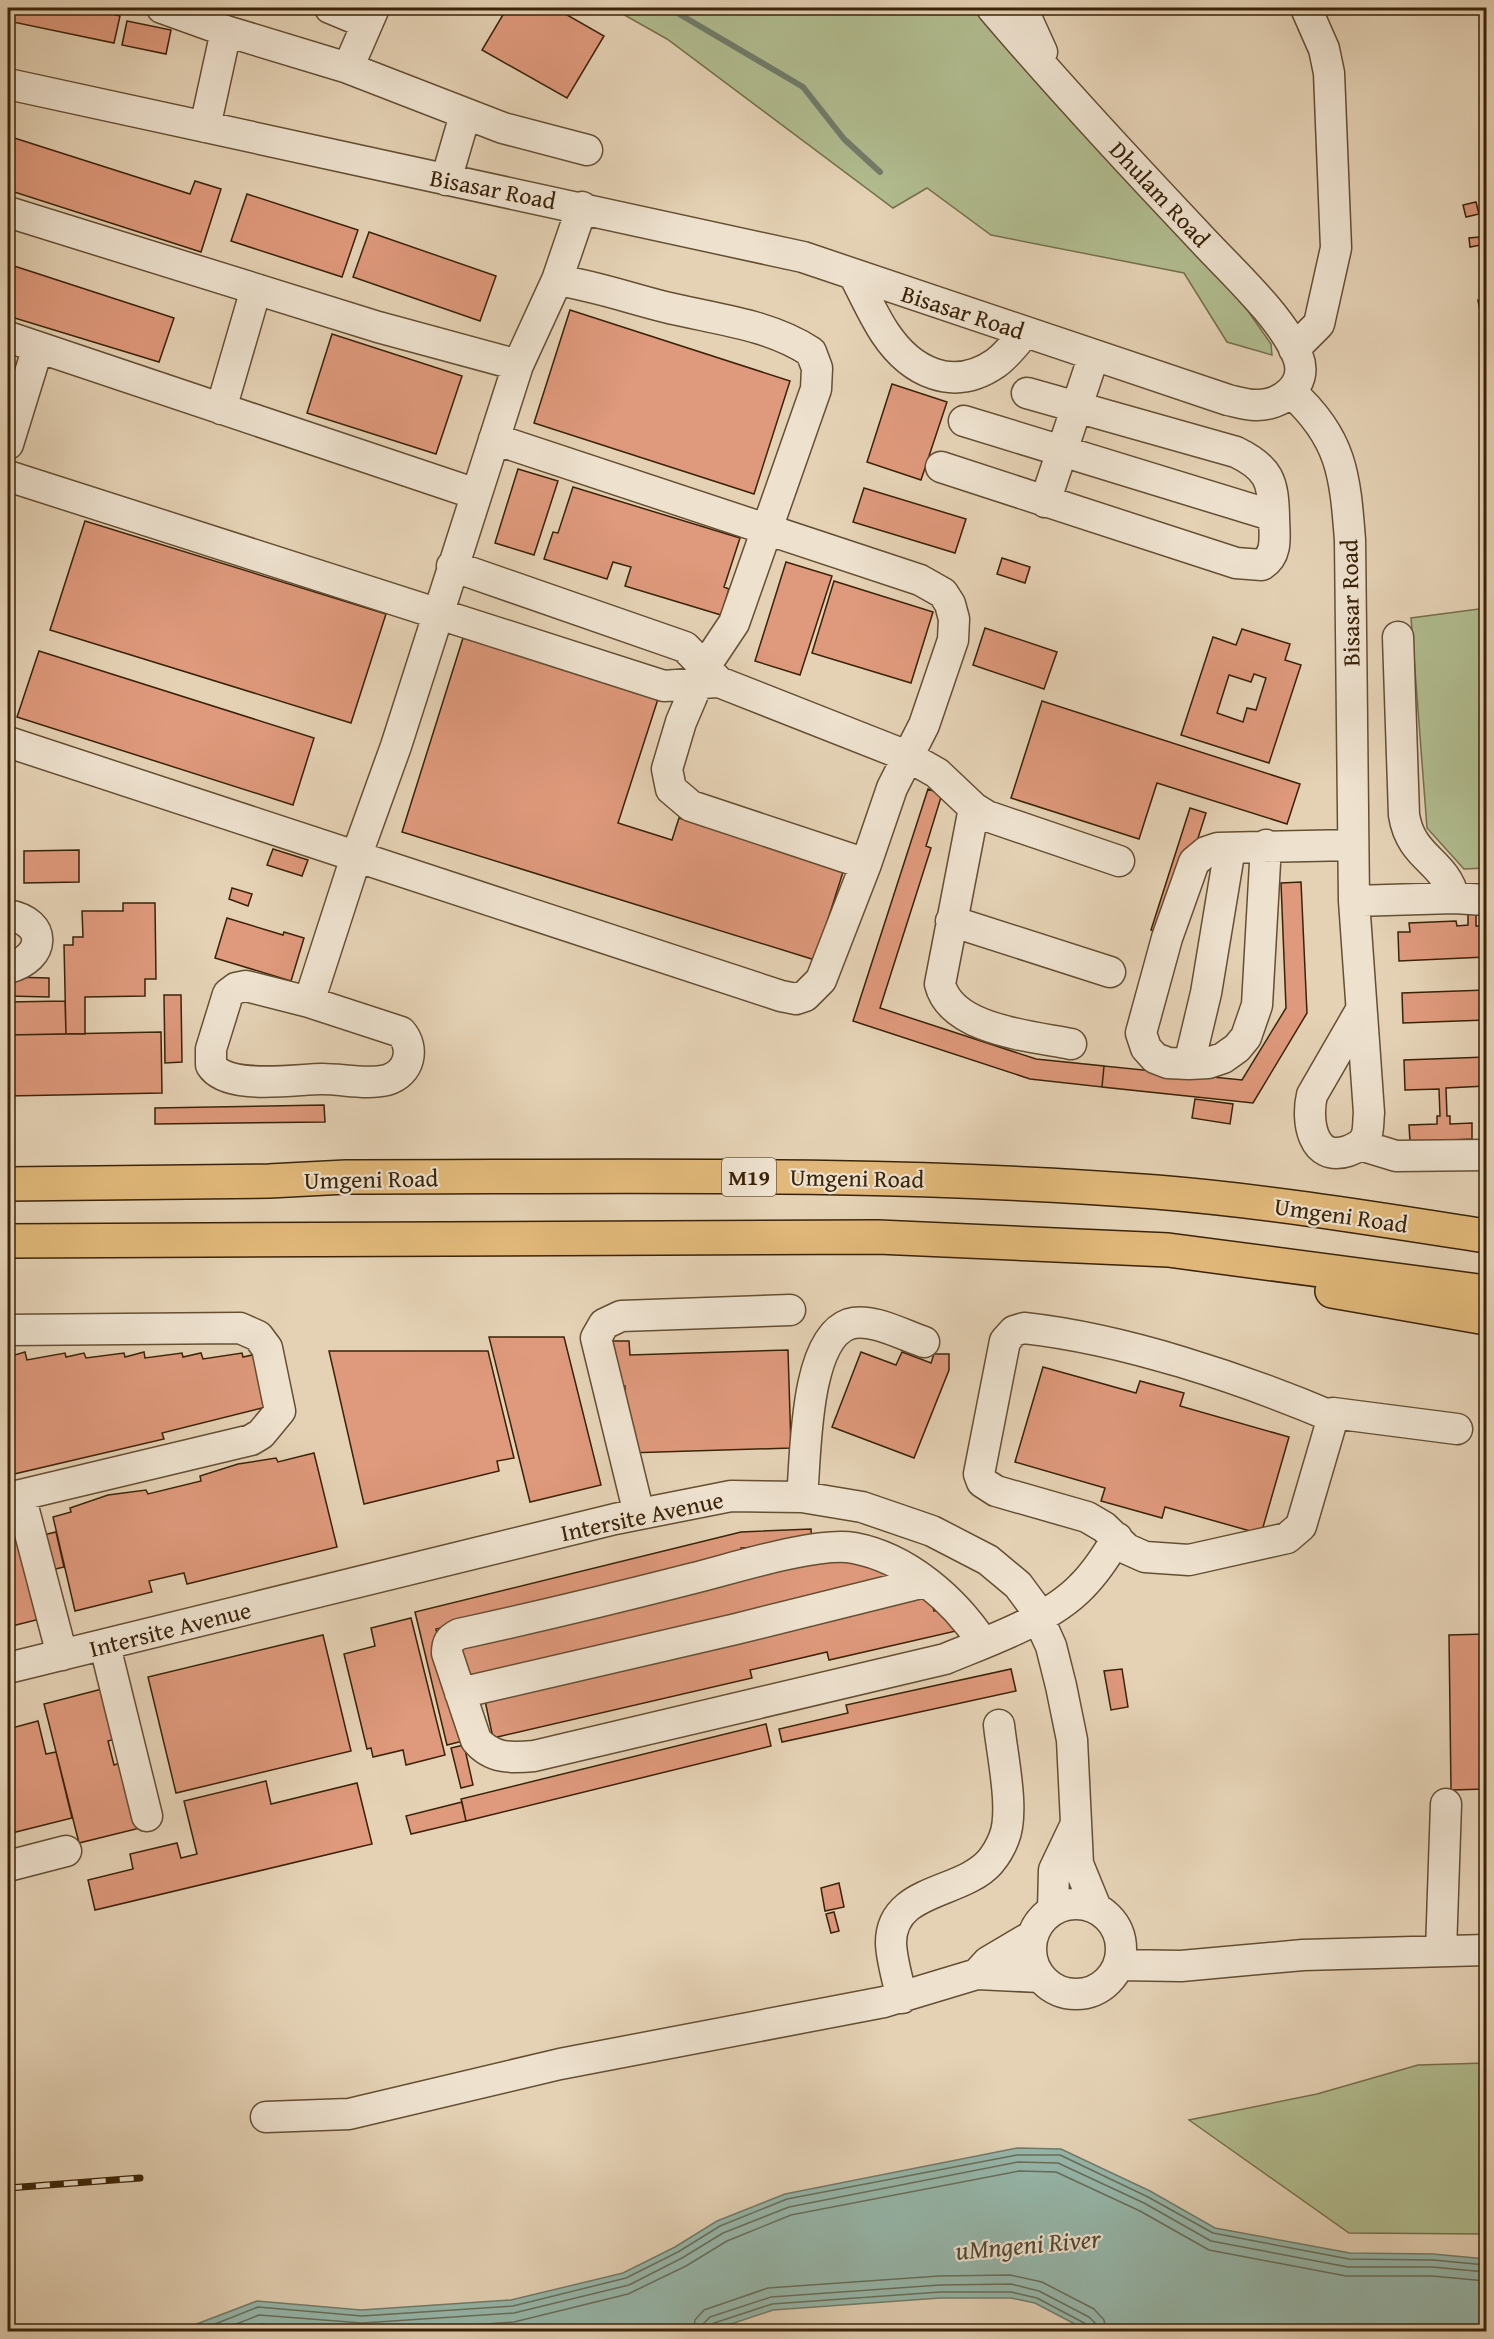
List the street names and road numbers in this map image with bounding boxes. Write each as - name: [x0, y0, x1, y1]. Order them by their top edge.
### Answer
- street label: Dhulam Road: [1101, 133, 1219, 255]
- street label: Bisasar Road: [427, 160, 559, 218]
- street label: Bisasar Road: [897, 276, 1029, 348]
- street label: Bisasar Road: [1331, 539, 1369, 667]
- road number: M19: [722, 1158, 776, 1196]
- street label: Umgeni Road: [790, 1159, 925, 1197]
- street label: Umgeni Road: [304, 1160, 439, 1198]
- street label: Umgeni Road: [1272, 1188, 1410, 1242]
- street label: Intersite Avenue: [557, 1482, 727, 1550]
- street label: Intersite Avenue: [85, 1592, 255, 1666]

